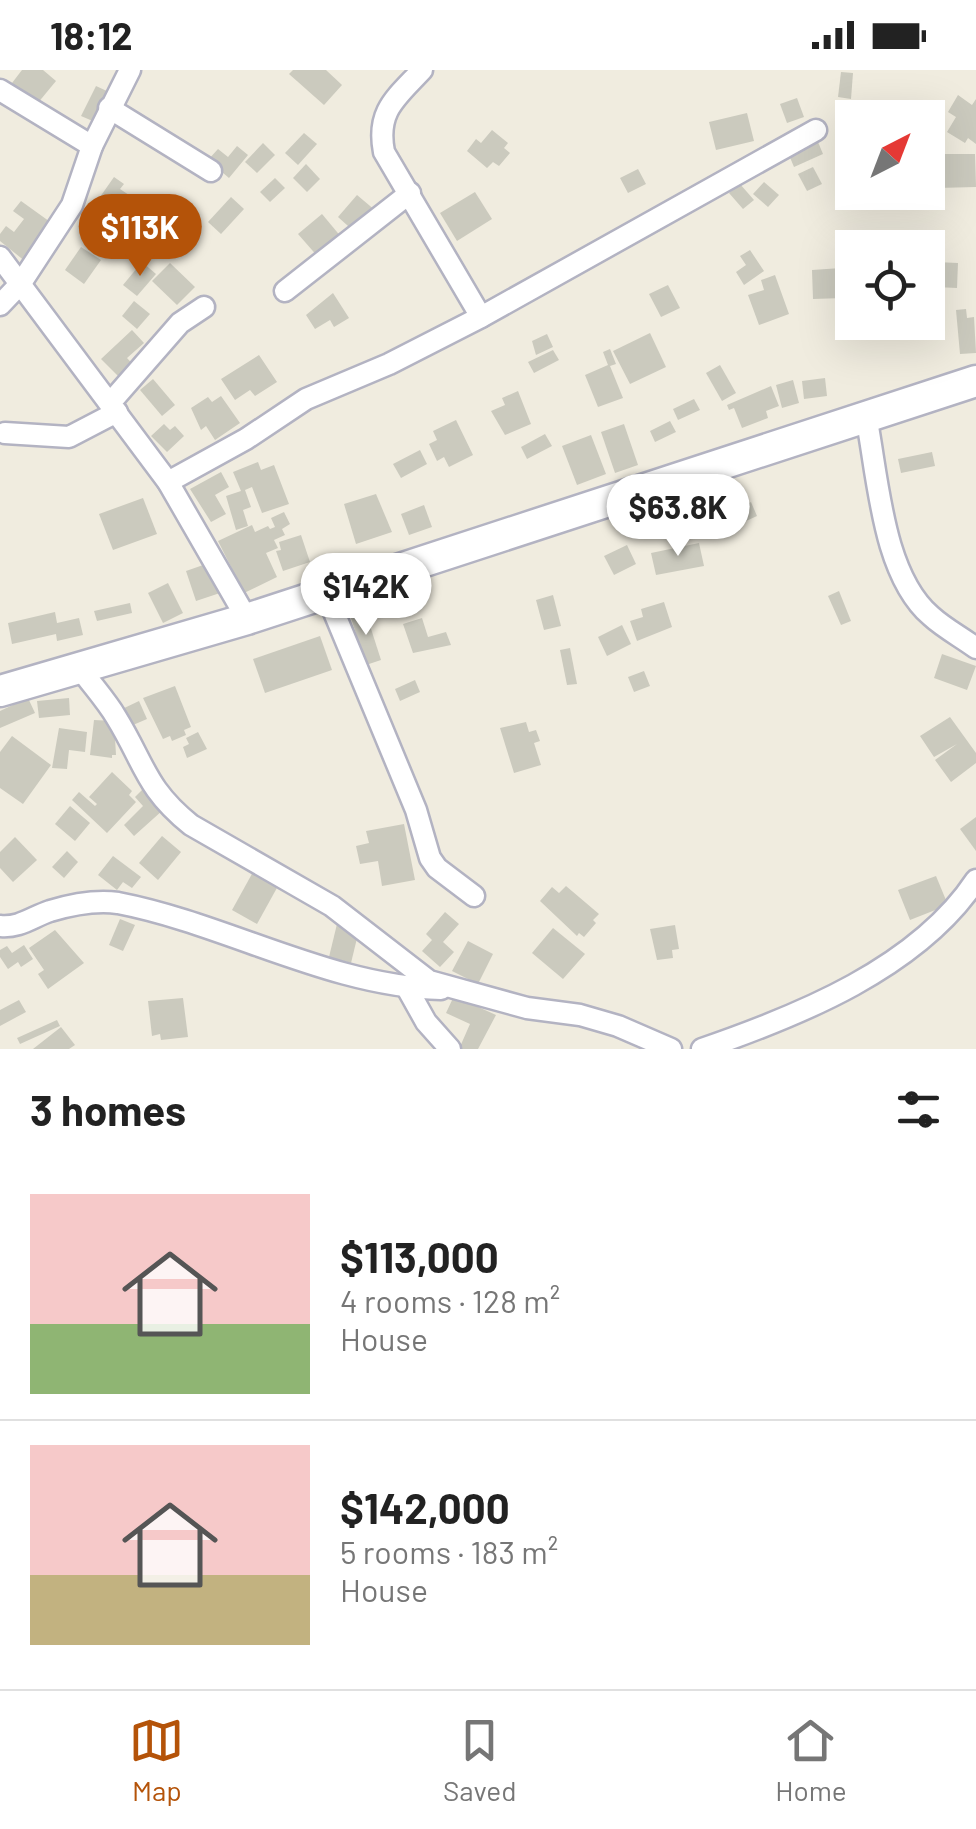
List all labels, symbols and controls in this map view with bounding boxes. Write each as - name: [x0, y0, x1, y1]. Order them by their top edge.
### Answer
- text: 18:12: [50, 12, 133, 58]
- north arrow: [835, 100, 945, 210]
- map controls: [835, 100, 945, 340]
- pin: $113K: [70, 194, 210, 279]
- text: $113K: [101, 207, 179, 245]
- button: locate: [835, 230, 945, 340]
- pin: $63.8K: [597, 474, 759, 559]
- text: $63.8K: [629, 487, 727, 525]
- pin: $142K: [296, 553, 436, 638]
- text: $142K: [323, 566, 409, 604]
- icon: filters: [891, 1082, 946, 1137]
- text: 3 homes: [30, 1084, 186, 1134]
- text: $113,000: [340, 1231, 499, 1281]
- icon: home: [110, 1234, 230, 1354]
- text: 4 rooms · 128 m²: [340, 1281, 560, 1319]
- text: House: [340, 1319, 428, 1357]
- text: $142,000: [340, 1482, 510, 1532]
- icon: home: [110, 1485, 230, 1605]
- text: 5 rooms · 183 m²: [340, 1532, 558, 1570]
- text: House: [340, 1570, 428, 1608]
- tab: Map: [129, 1713, 184, 1807]
- tab: Saved: [443, 1713, 516, 1807]
- tab: Home: [775, 1713, 847, 1807]

